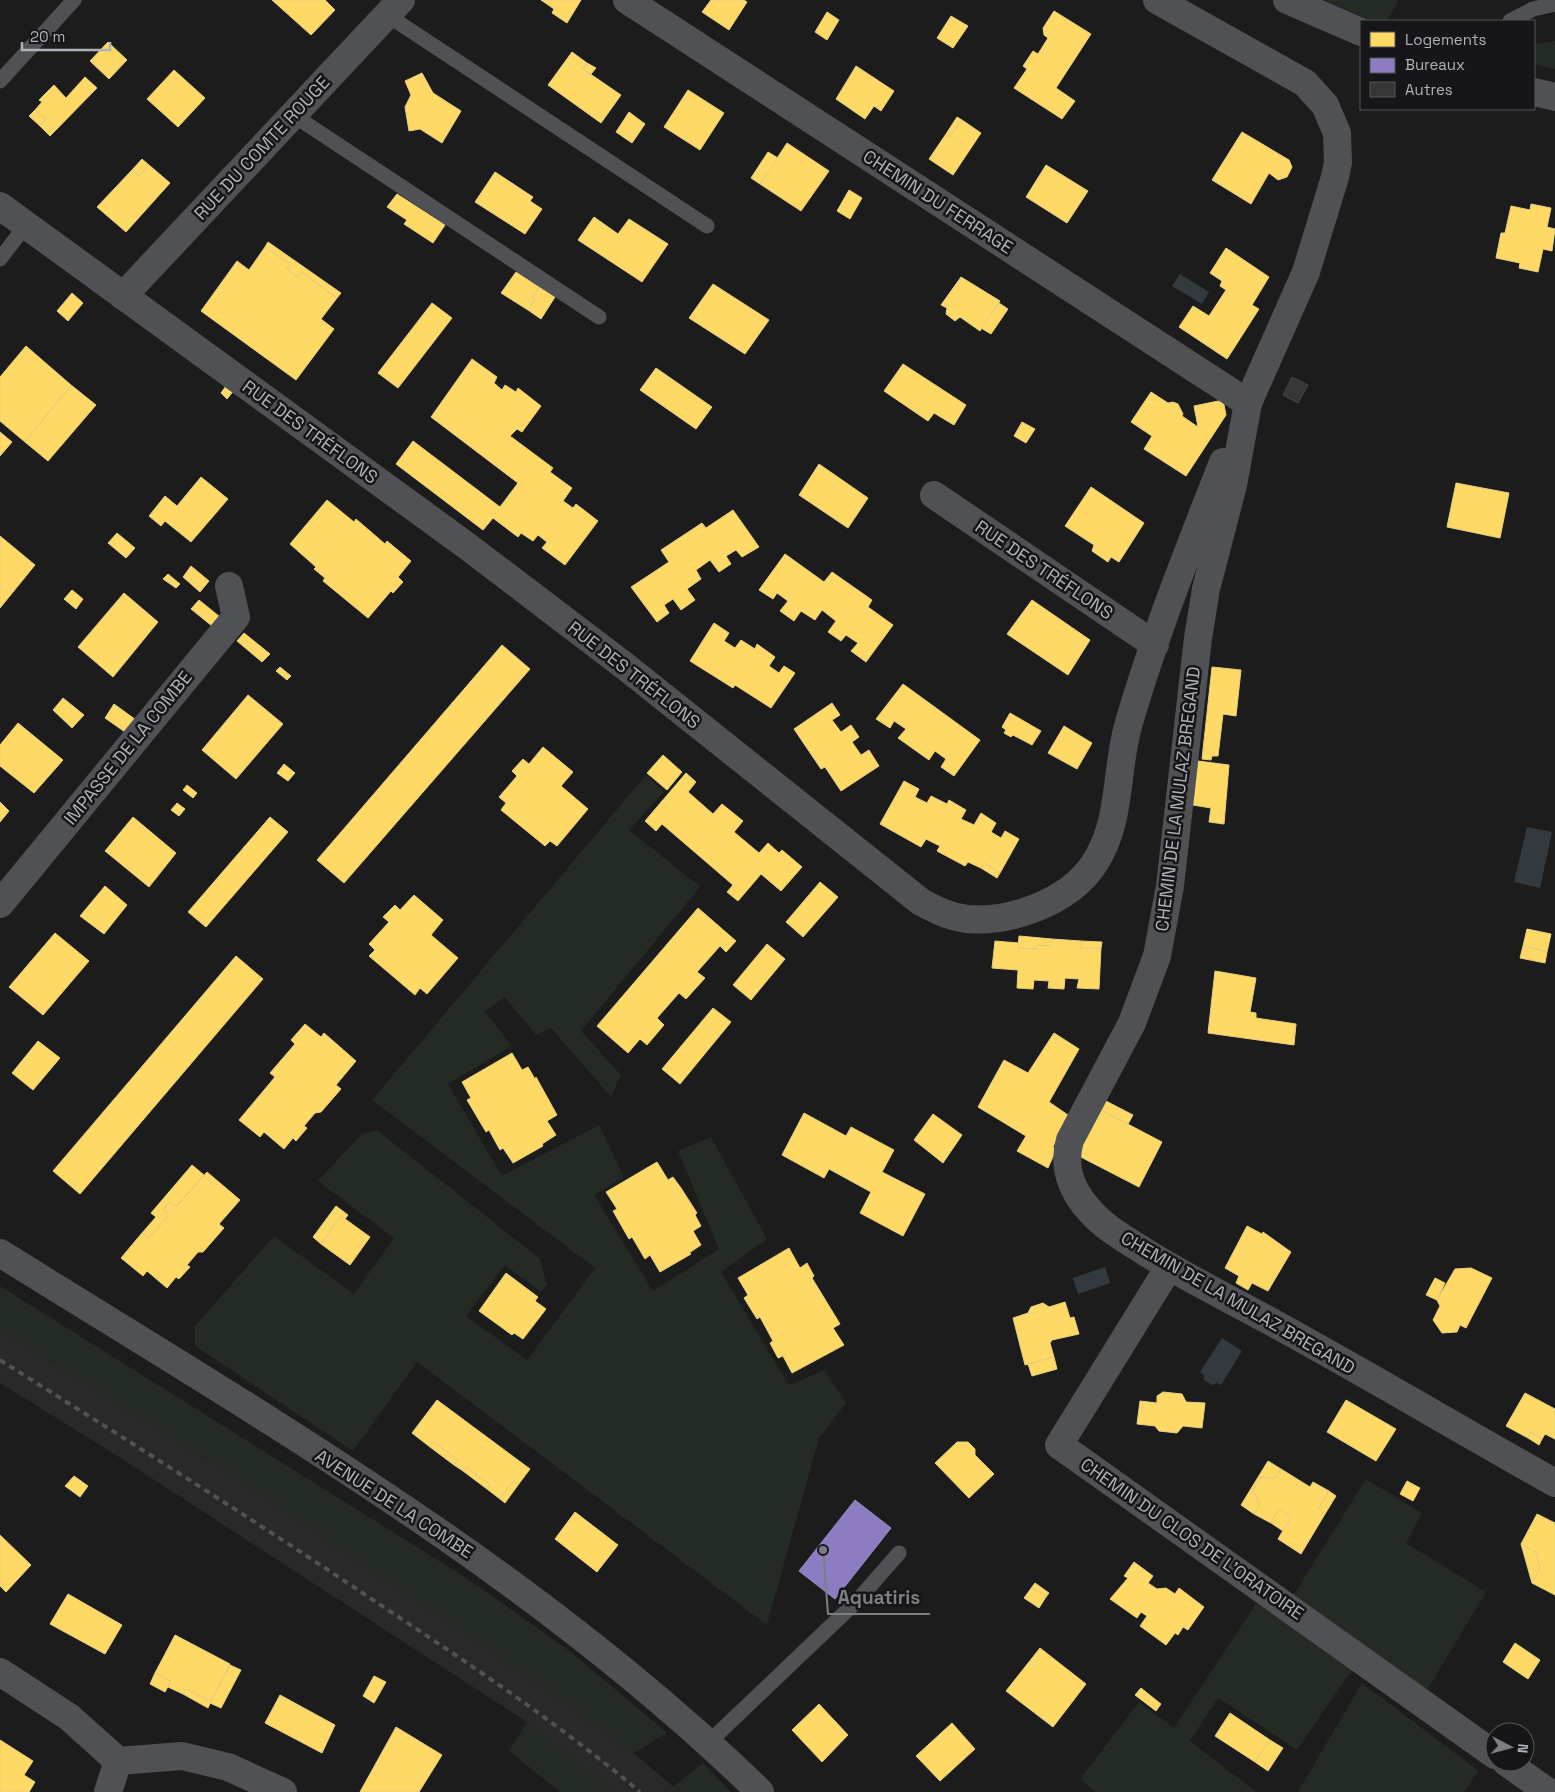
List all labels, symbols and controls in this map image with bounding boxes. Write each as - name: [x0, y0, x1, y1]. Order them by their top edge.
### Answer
- scale bar: [22, 20, 110, 52]
- legend: [1360, 20, 1535, 110]
- text: 20 m: [30, 27, 65, 46]
- text: Logements: [1405, 30, 1487, 49]
- text: Bureaux: [1405, 55, 1465, 74]
- street label: RUE DU COMTE ROUGE: [189, 71, 334, 224]
- text: Autres: [1405, 80, 1453, 99]
- street label: CHEMIN DU FERRAGE: [859, 144, 1018, 259]
- street label: RUE DES TRÉFLONS: [238, 375, 382, 488]
- street label: RUE DES TRÉFLONS: [971, 515, 1118, 624]
- street label: RUE DES TRÉFLONS: [564, 616, 705, 733]
- street label: CHEMIN DE LA MULAZ BREGAND: [1150, 665, 1205, 933]
- street label: IMPASSE DE LA COMBE: [58, 666, 197, 829]
- street label: CHEMIN DE LA MULAZ BREGAND: [1117, 1226, 1359, 1379]
- street label: AVENUE DE LA COMBE: [311, 1444, 478, 1563]
- street label: CHEMIN DU CLOS DE L'ORATOIRE: [1076, 1452, 1309, 1625]
- callout: Aquatiris: [828, 1580, 930, 1614]
- text: Aquatiris: [838, 1585, 920, 1610]
- north arrow: [1485, 1722, 1535, 1772]
- text: N: [1513, 1743, 1532, 1754]

